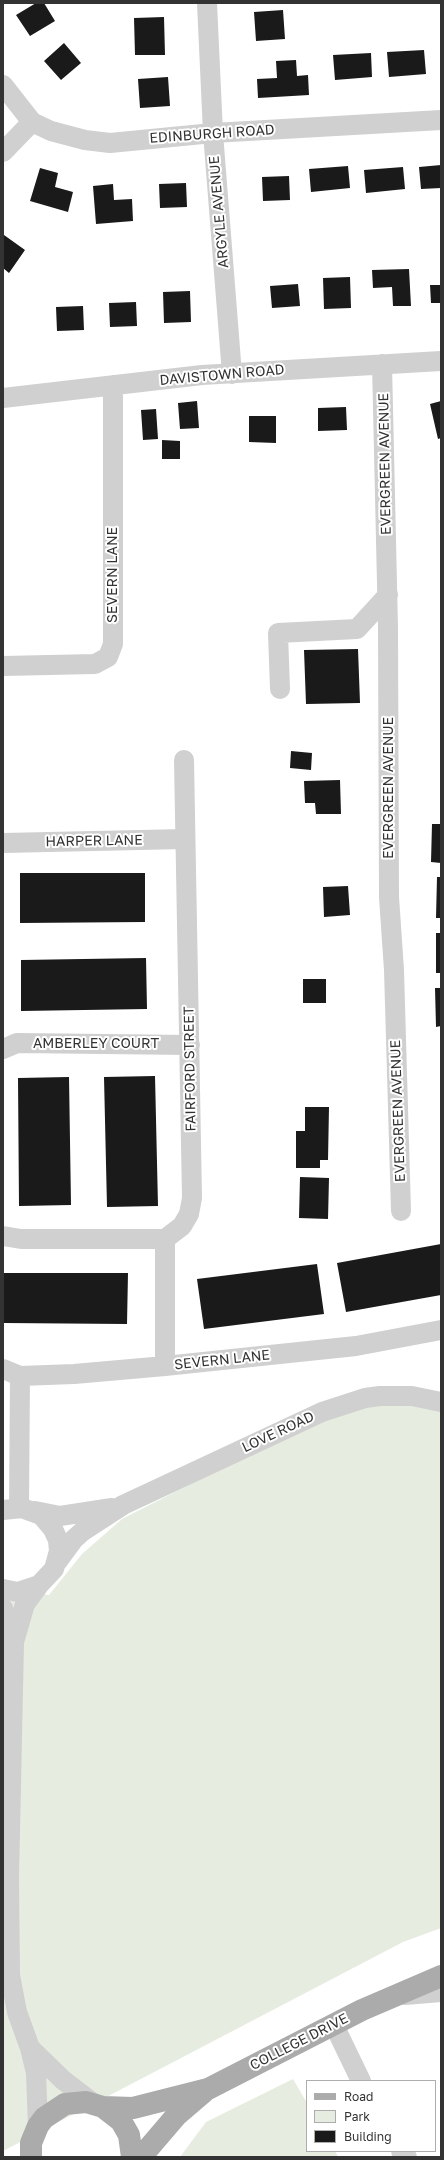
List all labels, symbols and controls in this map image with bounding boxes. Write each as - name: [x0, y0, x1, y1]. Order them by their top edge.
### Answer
- street label: EDINBURGH ROAD: [149, 121, 275, 147]
- street label: ARGYLE AVENUE: [206, 155, 232, 269]
- street label: DAVISTOWN ROAD: [159, 361, 285, 389]
- street label: EVERGREEN AVENUE: [375, 393, 395, 535]
- street label: SEVERN LANE: [105, 527, 121, 623]
- street label: EVERGREEN AVENUE: [381, 717, 397, 859]
- street label: HARPER LANE: [45, 832, 143, 850]
- street label: FAIRFORD STREET: [181, 1006, 199, 1132]
- street label: AMBERLEY COURT: [33, 1036, 159, 1052]
- street label: EVERGREEN AVENUE: [387, 1040, 409, 1182]
- street label: SEVERN LANE: [173, 1347, 271, 1373]
- street label: LOVE ROAD: [239, 1408, 317, 1456]
- street label: COLLEGE DRIVE: [247, 2010, 351, 2074]
- legend: [306, 2080, 436, 2152]
- text: Road: [344, 2089, 373, 2104]
- text: Park: [344, 2109, 370, 2124]
- text: Building: [344, 2129, 392, 2144]

